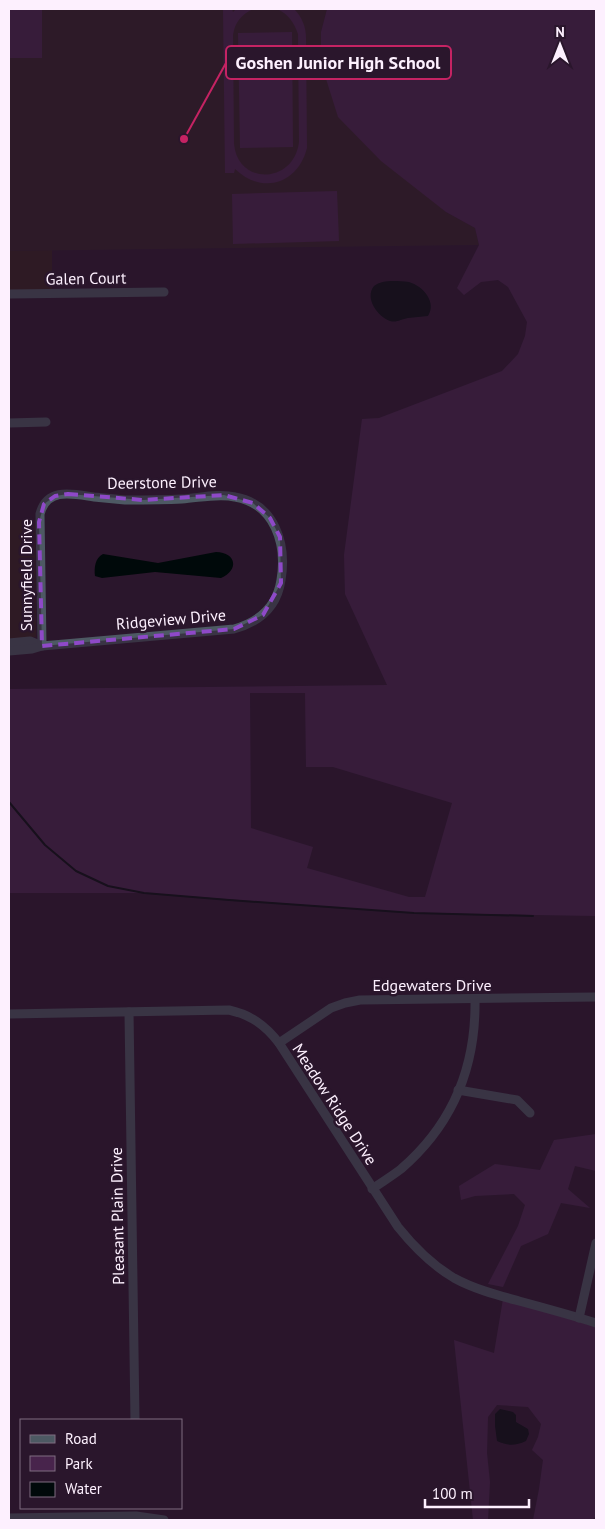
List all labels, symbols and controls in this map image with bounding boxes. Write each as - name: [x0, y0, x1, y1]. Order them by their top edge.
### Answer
- north arrow: [535, 20, 585, 70]
- text: N: [555, 23, 565, 41]
- callout: Goshen Junior High School: [226, 46, 451, 79]
- text: Goshen Junior High School: [236, 51, 441, 74]
- street label: Galen Court: [45, 267, 127, 289]
- street label: Deerstone Drive: [107, 471, 217, 493]
- street label: Sunnyfield Drive: [16, 519, 36, 631]
- street label: Ridgeview Drive: [115, 604, 227, 634]
- street label: Edgewaters Drive: [372, 975, 492, 995]
- street label: Meadow Ridge Drive: [288, 1040, 382, 1168]
- street label: Pleasant Plain Drive: [106, 1147, 128, 1285]
- legend: [20, 1419, 182, 1509]
- text: Road: [65, 1429, 97, 1448]
- text: Park: [65, 1454, 93, 1473]
- scale bar: [425, 1476, 529, 1508]
- text: Water: [65, 1479, 102, 1498]
- text: 100 m: [432, 1484, 473, 1503]

